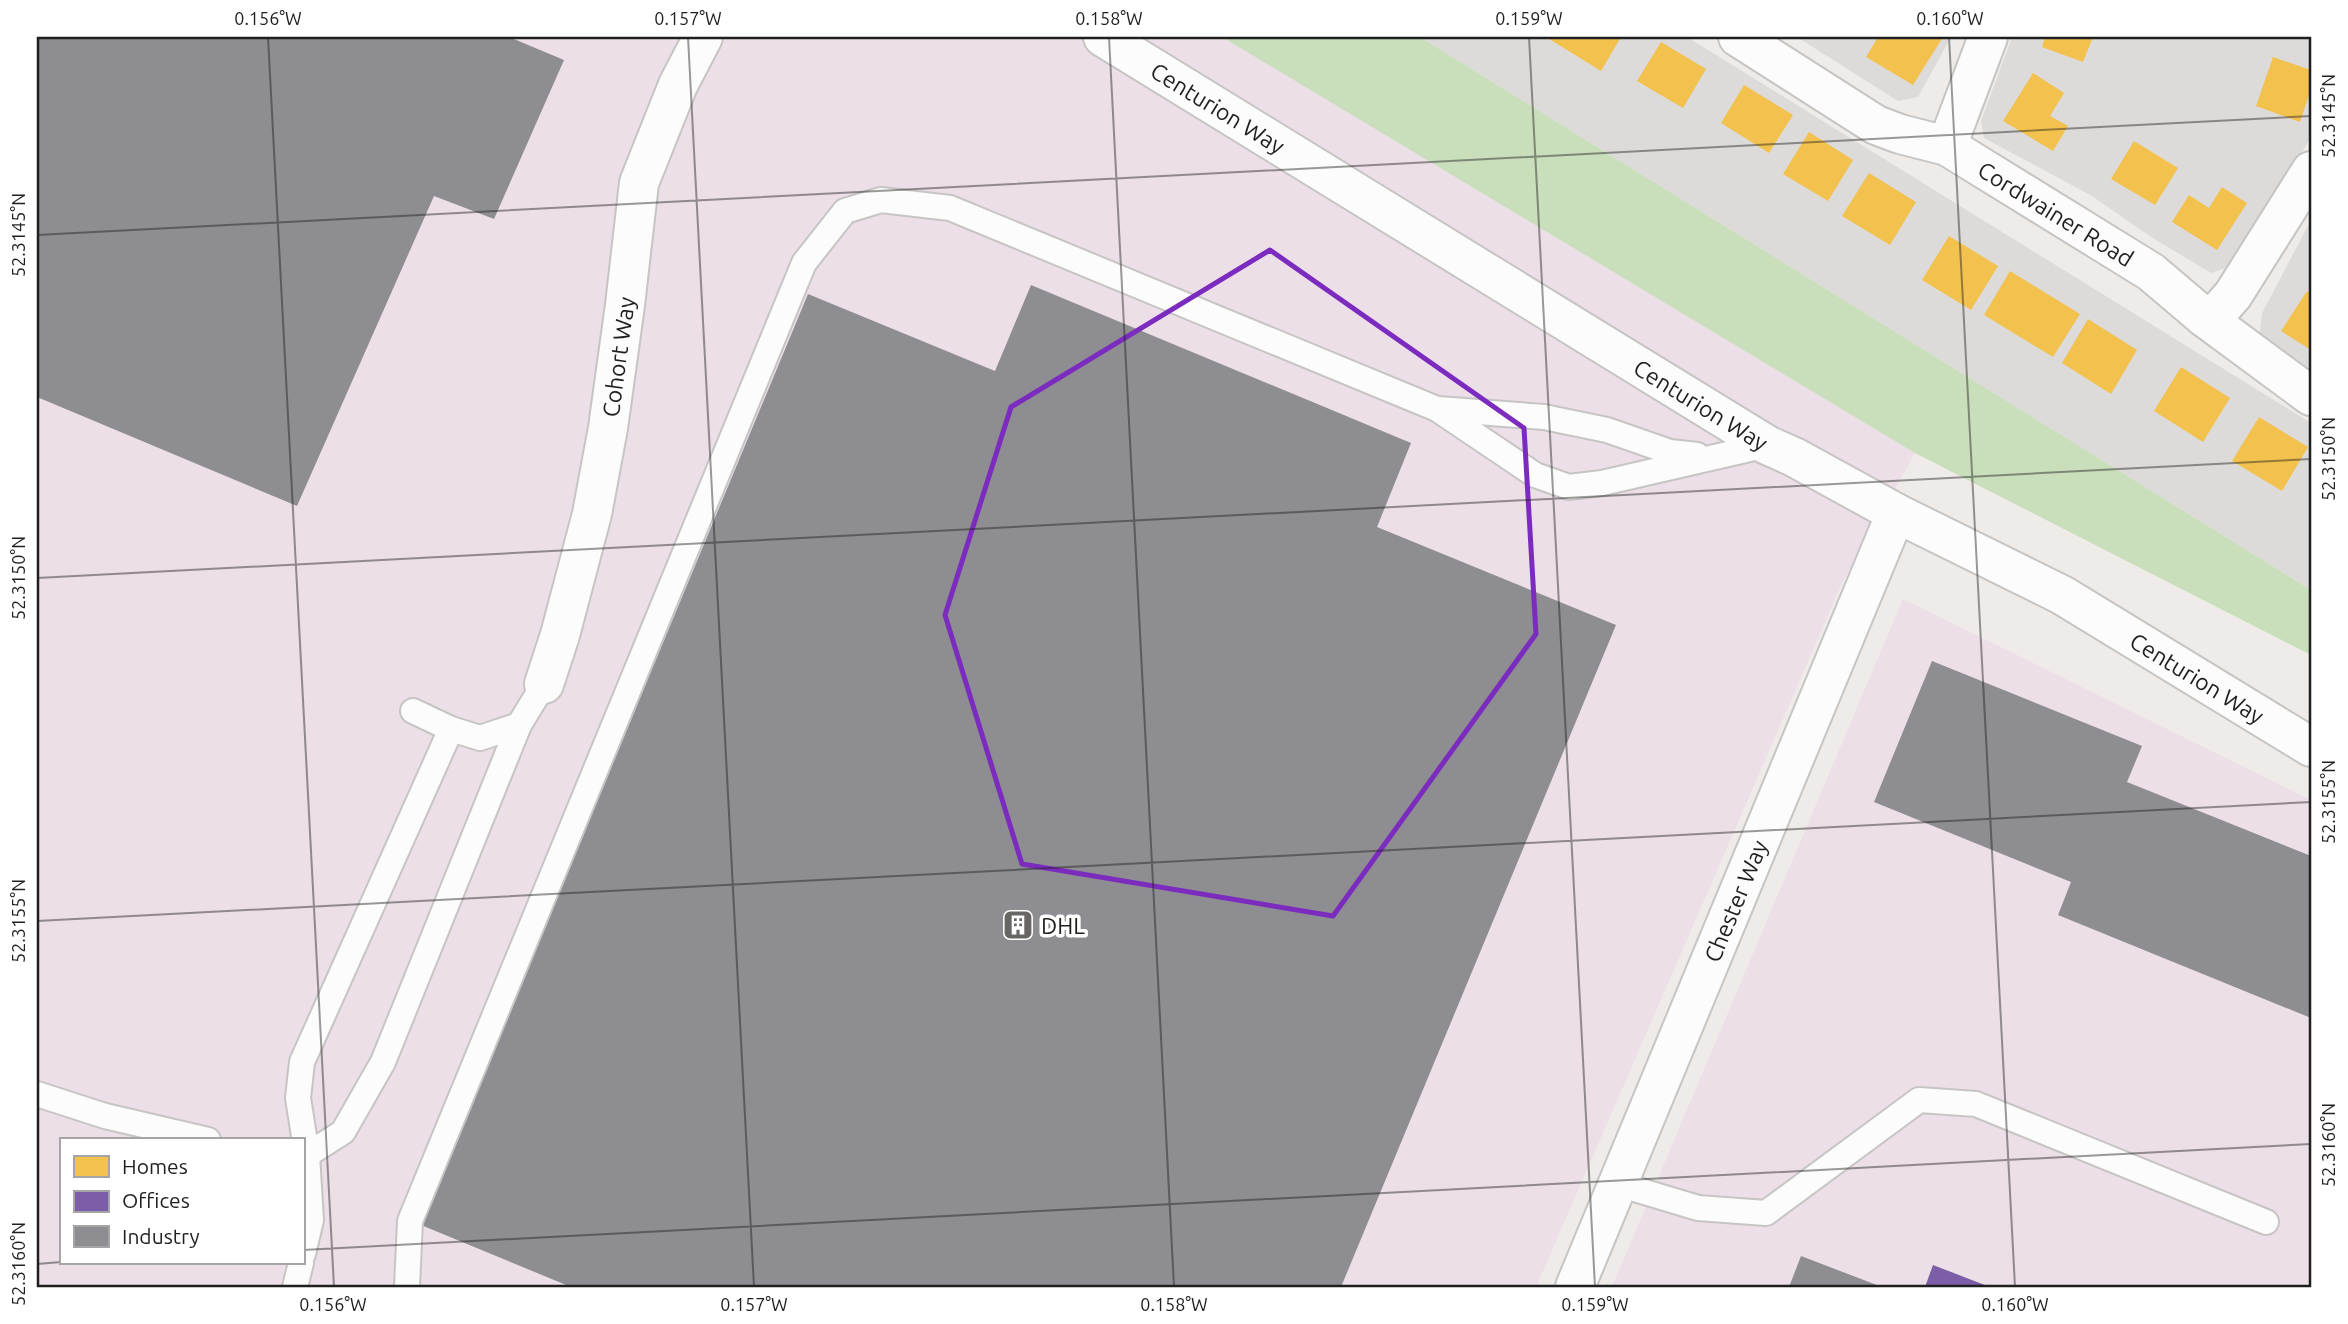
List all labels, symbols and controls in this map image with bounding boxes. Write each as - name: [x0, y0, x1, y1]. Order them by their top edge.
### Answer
- text: 0.156°W: [234, 8, 302, 28]
- text: 0.157°W: [654, 8, 722, 28]
- text: 0.158°W: [1075, 8, 1143, 28]
- text: 0.159°W: [1495, 8, 1563, 28]
- text: 0.160°W: [1916, 8, 1984, 28]
- street label: Centurion Way: [1147, 57, 1289, 158]
- text: 52.3145°N: [2318, 74, 2338, 158]
- street label: Cordwainer Road: [1974, 156, 2138, 271]
- text: 52.3145°N: [8, 193, 28, 277]
- street label: Cohort Way: [597, 296, 638, 418]
- street label: Centurion Way: [1630, 354, 1772, 455]
- text: 52.3150°N: [2318, 417, 2338, 501]
- text: 52.3150°N: [8, 536, 28, 620]
- street label: Centurion Way: [2126, 627, 2269, 728]
- text: 52.3155°N: [2318, 760, 2338, 844]
- street label: Chester Way: [1699, 836, 1771, 965]
- text: 52.3155°N: [8, 879, 28, 963]
- building icon: DHL: [1001, 908, 1035, 942]
- place label: DHL: [1041, 913, 1085, 938]
- text: 52.3160°N: [2318, 1103, 2338, 1187]
- legend: [60, 1138, 304, 1264]
- text: Homes: [122, 1154, 188, 1178]
- text: Offices: [122, 1188, 190, 1212]
- text: 52.3160°N: [8, 1222, 28, 1306]
- text: Industry: [122, 1224, 200, 1248]
- text: 0.156°W: [299, 1294, 367, 1314]
- text: 0.157°W: [720, 1294, 788, 1314]
- text: 0.158°W: [1140, 1294, 1208, 1314]
- text: 0.159°W: [1561, 1294, 1629, 1314]
- text: 0.160°W: [1981, 1294, 2049, 1314]

